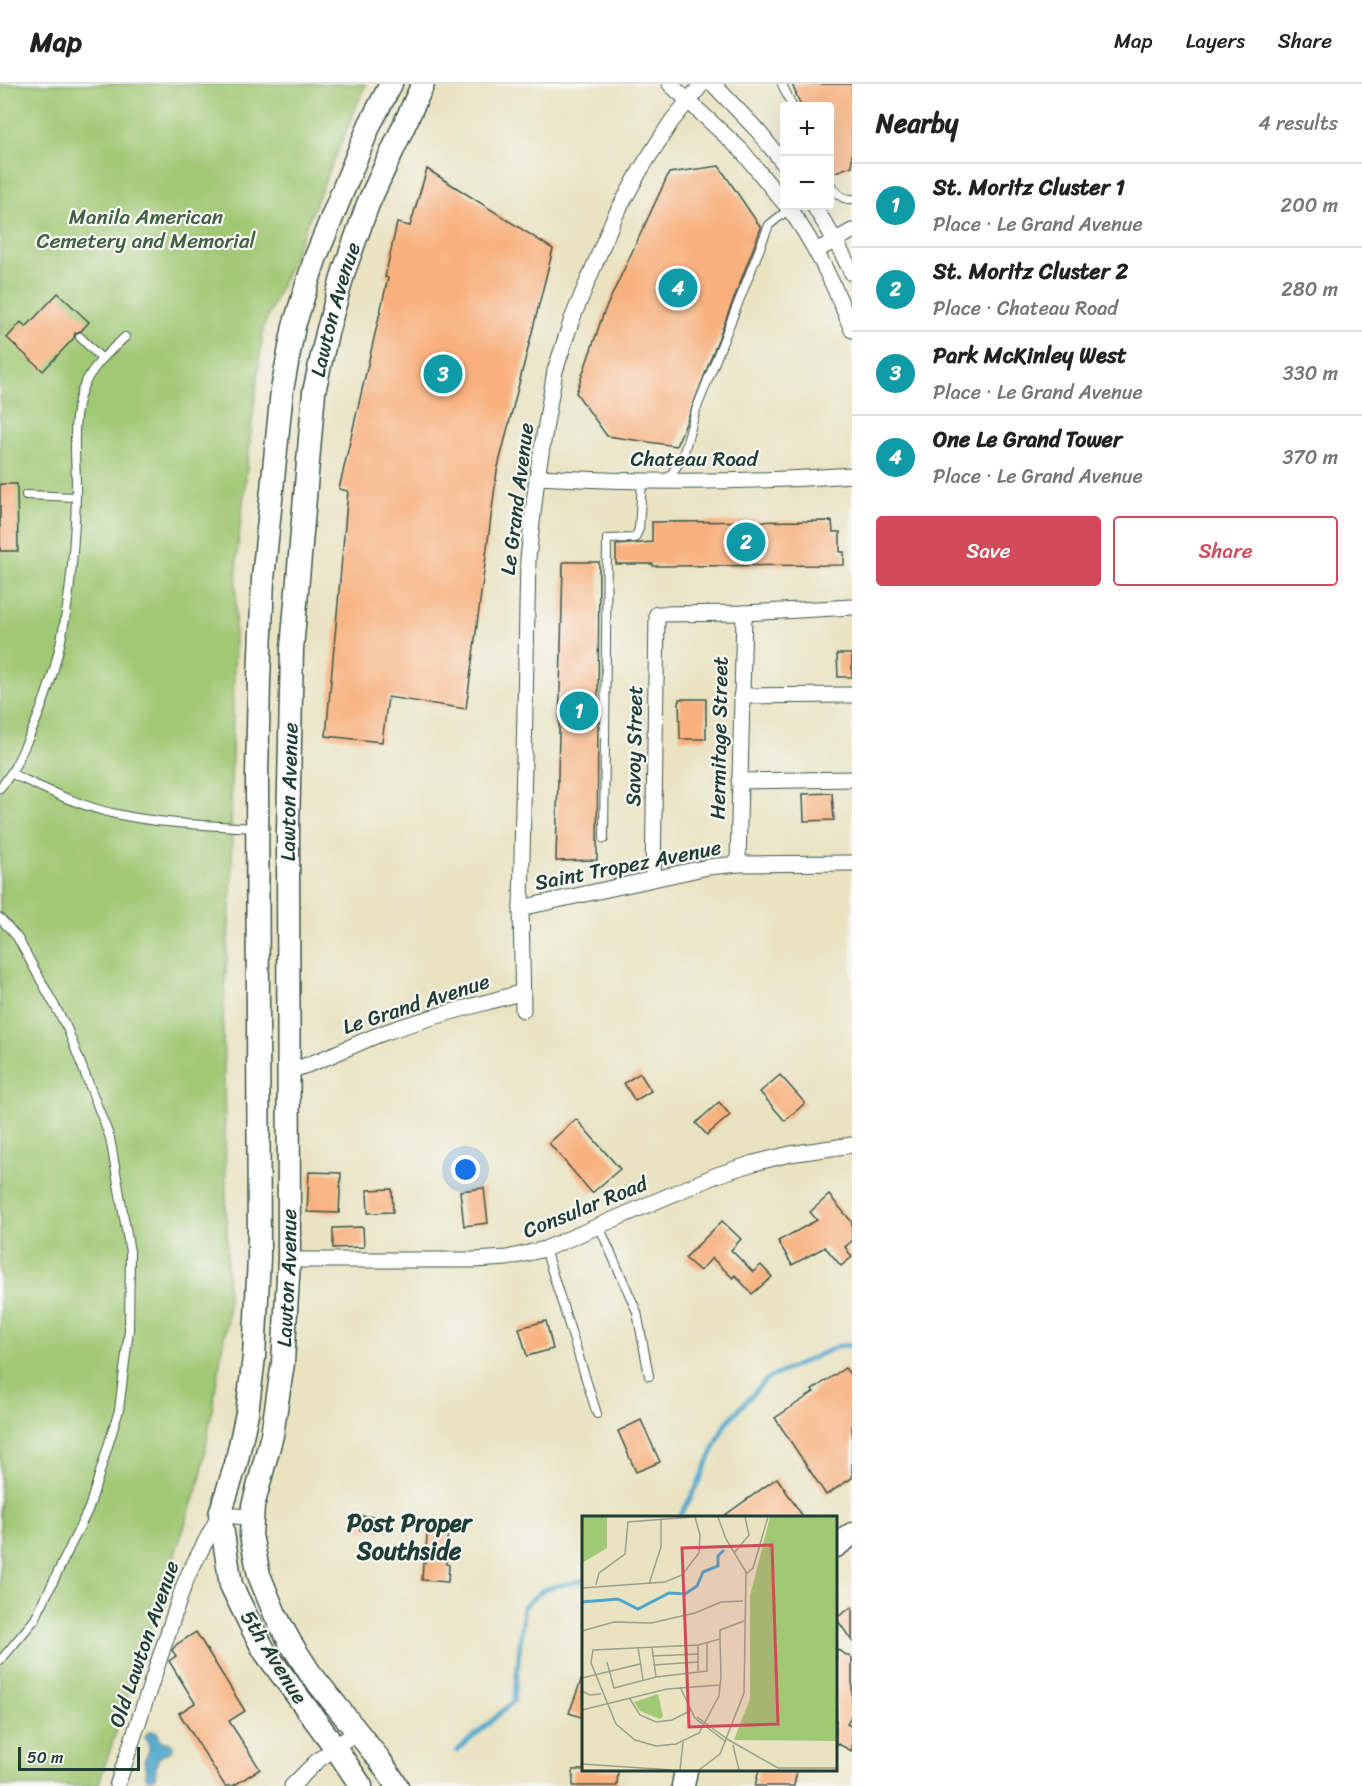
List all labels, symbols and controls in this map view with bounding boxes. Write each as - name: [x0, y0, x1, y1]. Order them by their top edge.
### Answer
- text: Map: [30, 17, 82, 66]
- text: Map: [1114, 22, 1153, 60]
- text: Layers: [1186, 22, 1245, 60]
- text: Share: [1278, 22, 1332, 60]
- text: Nearby: [876, 100, 958, 146]
- map controls: [780, 102, 834, 210]
- button: +: [780, 102, 834, 156]
- text: 4 results: [1258, 106, 1338, 141]
- button: −: [780, 156, 834, 210]
- text: St. Moritz Cluster 1: [933, 168, 1125, 207]
- text: 1: [891, 188, 900, 223]
- text: 200 m: [1281, 188, 1338, 223]
- park label: Manila American Cemetery and Memorial: [37, 198, 256, 260]
- text: Place · Le Grand Avenue: [933, 207, 1143, 242]
- street label: Lawton Avenue: [299, 236, 372, 381]
- text: St. Moritz Cluster 2: [933, 252, 1128, 291]
- pin: 4: [658, 266, 698, 310]
- text: 2: [890, 272, 901, 307]
- text: 280 m: [1281, 272, 1338, 307]
- text: Place · Chateau Road: [933, 291, 1118, 326]
- text: Park McKinley West: [933, 336, 1127, 375]
- pin: 3: [424, 352, 462, 396]
- text: 3: [890, 356, 901, 391]
- text: 330 m: [1283, 356, 1338, 391]
- text: Place · Le Grand Avenue: [933, 375, 1143, 410]
- text: One Le Grand Tower: [933, 420, 1122, 459]
- street label: Le Grand Avenue: [489, 421, 545, 577]
- street label: Chateau Road: [631, 440, 759, 478]
- text: 4: [889, 440, 902, 475]
- text: 370 m: [1282, 440, 1338, 475]
- text: Place · Le Grand Avenue: [933, 459, 1143, 494]
- button: Save: [876, 516, 1101, 586]
- button: Share: [1113, 516, 1338, 586]
- pin: 2: [726, 520, 766, 564]
- street label: Hermitage Street: [699, 656, 739, 820]
- street label: Savoy Street: [614, 685, 654, 807]
- pin: 1: [560, 688, 598, 734]
- street label: Lawton Avenue: [269, 722, 309, 861]
- street label: Saint Tropez Avenue: [531, 828, 725, 902]
- street label: Le Grand Avenue: [337, 962, 495, 1046]
- your location: [451, 1155, 480, 1184]
- street label: Consular Road: [517, 1164, 655, 1249]
- street label: Lawton Avenue: [265, 1208, 308, 1348]
- district label: Post Proper Southside: [347, 1502, 474, 1572]
- inset map: [582, 1516, 837, 1771]
- street label: Old Lawton Avenue: [98, 1555, 190, 1733]
- street label: 5th Avenue: [230, 1602, 318, 1712]
- text: 50 m: [27, 1743, 63, 1772]
- scale bar: [18, 1744, 140, 1772]

